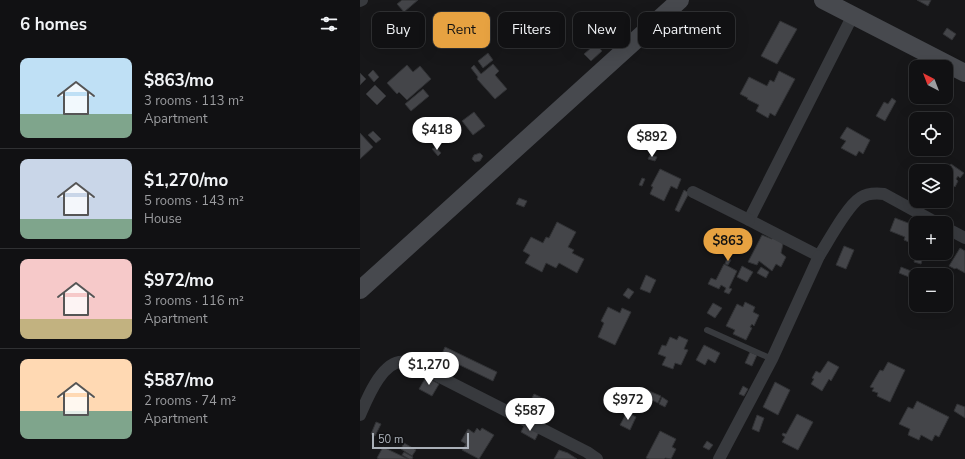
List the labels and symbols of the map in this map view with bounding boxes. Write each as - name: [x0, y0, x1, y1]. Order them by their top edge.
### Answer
- north arrow: [909, 60, 953, 104]
- pin: $418: [413, 117, 461, 151]
- pin: $892: [628, 124, 676, 158]
- pin: $863: [704, 228, 752, 262]
- pin: $1,270: [396, 352, 462, 386]
- pin: $972: [604, 387, 652, 421]
- pin: $587: [506, 398, 554, 432]
- scale bar: [372, 431, 469, 450]

